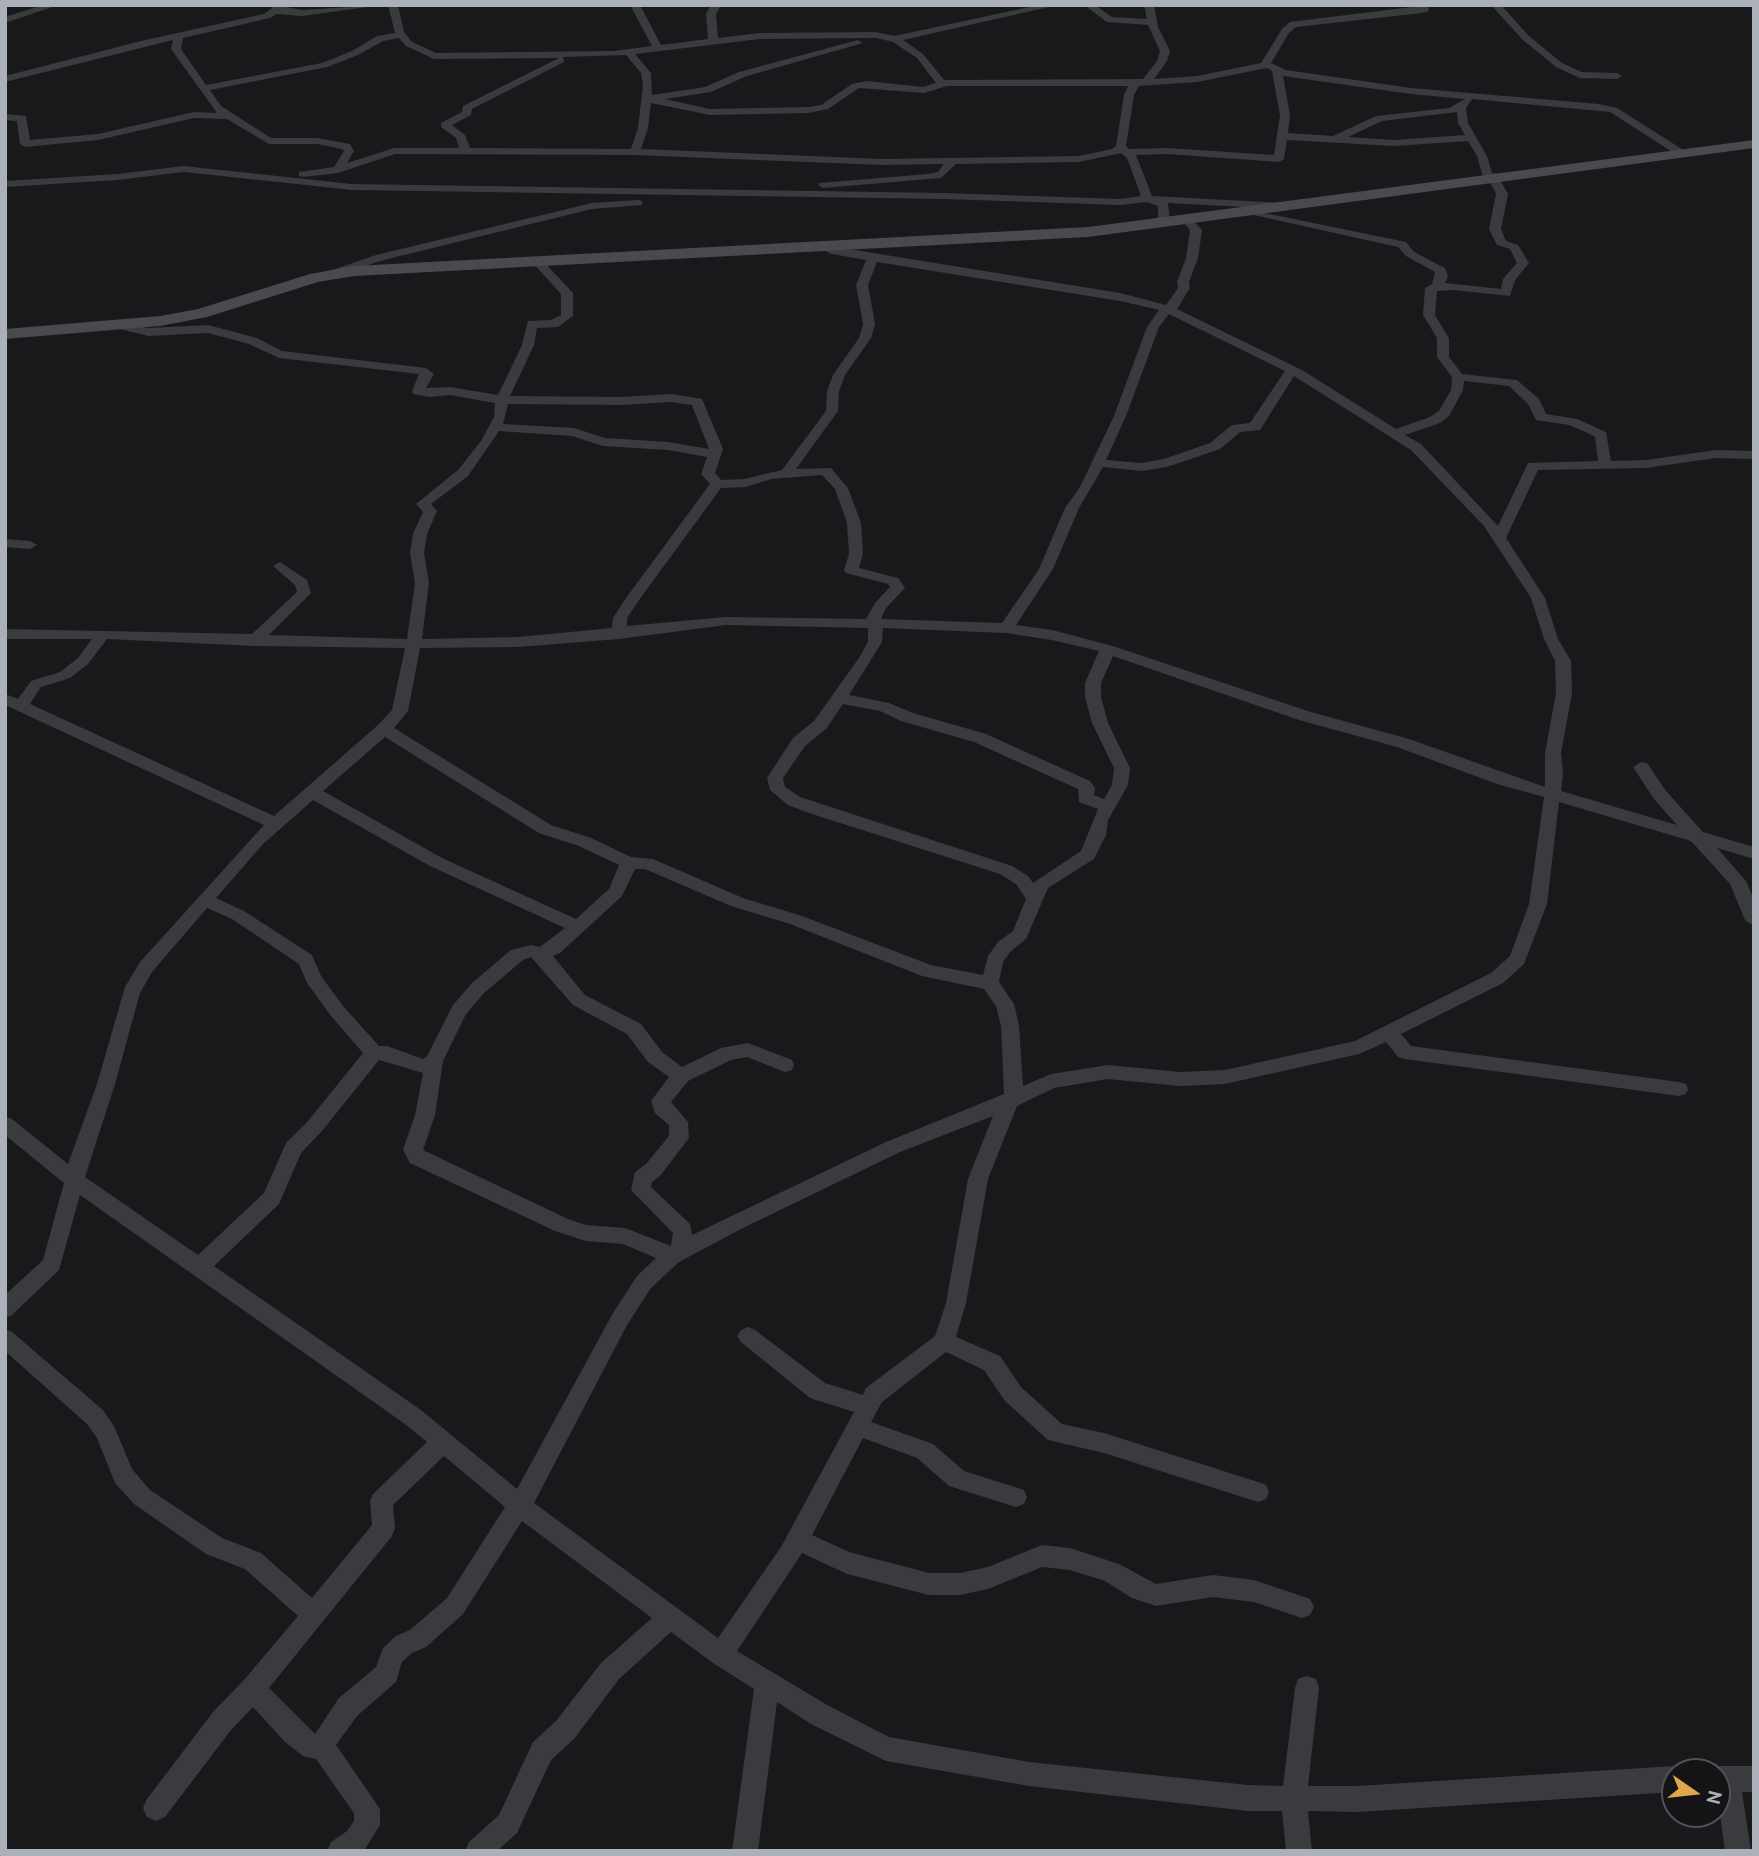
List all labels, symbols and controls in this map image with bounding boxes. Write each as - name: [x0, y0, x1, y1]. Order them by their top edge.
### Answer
- north arrow: [1661, 1758, 1731, 1828]
- text: N: [1701, 1789, 1728, 1807]

